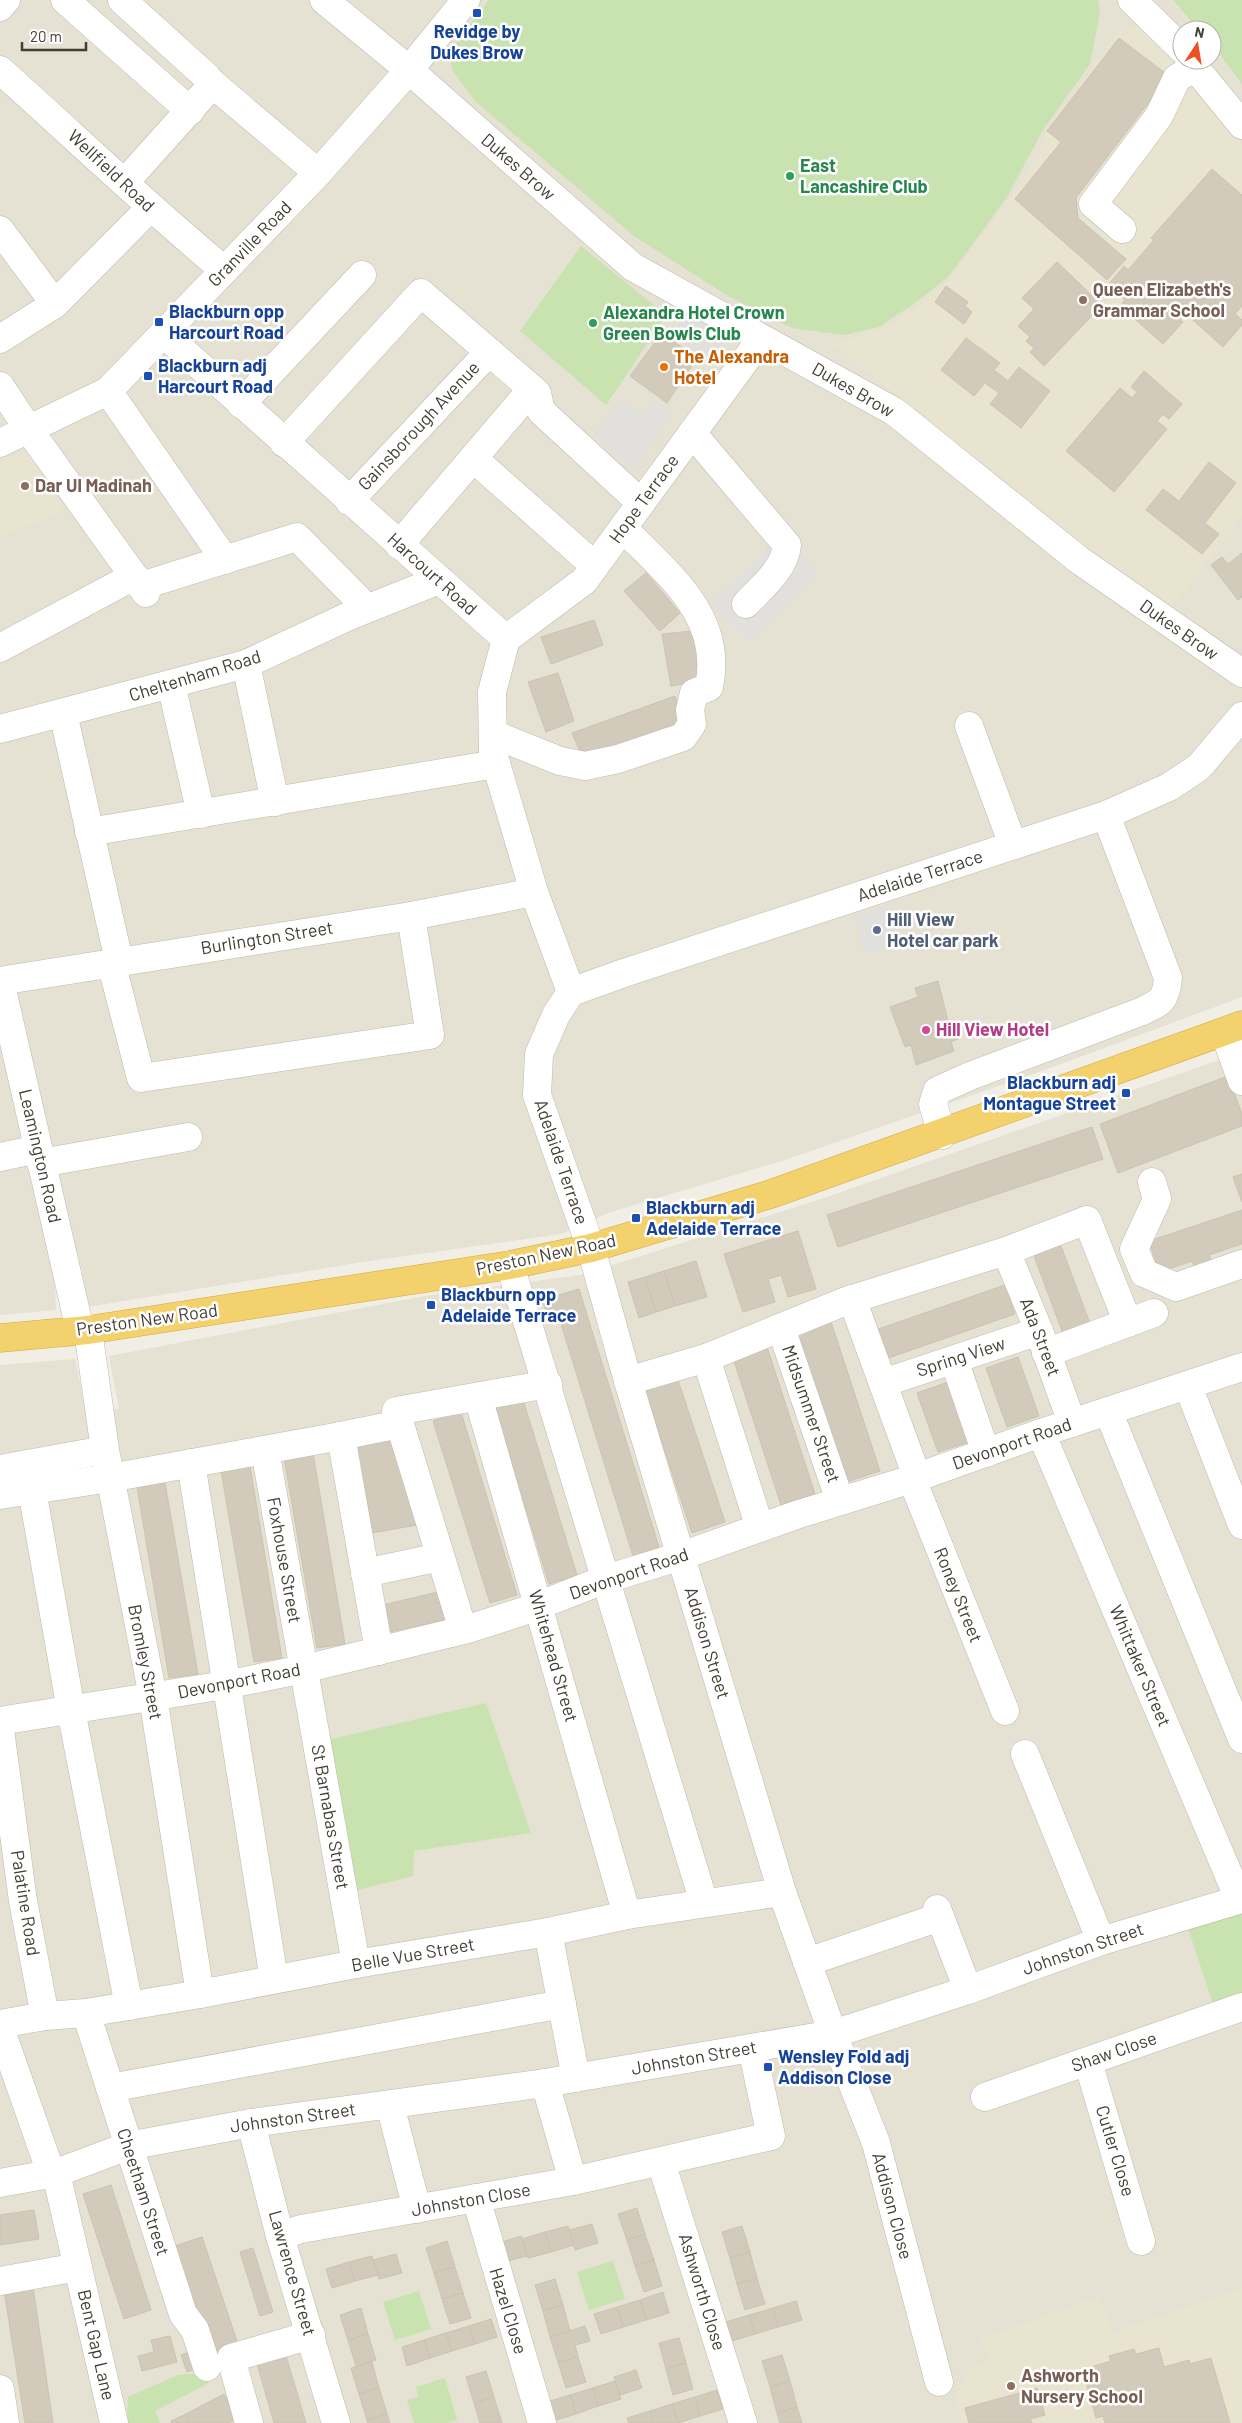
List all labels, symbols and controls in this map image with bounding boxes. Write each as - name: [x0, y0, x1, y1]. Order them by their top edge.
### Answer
- marker: Revidge by Dukes Brow: [471, 7, 483, 19]
- scale bar: [22, 20, 86, 52]
- place label: Revidge by Dukes Brow: [430, 20, 524, 63]
- north arrow: [1172, 20, 1222, 70]
- text: N: [1193, 23, 1206, 41]
- text: 20 m: [30, 27, 62, 45]
- street label: Wellfield Road: [64, 124, 160, 216]
- street label: Dukes Brow: [477, 128, 560, 204]
- place label: East Lancashire Club: [800, 154, 928, 197]
- marker: East Lancashire Club: [784, 170, 796, 182]
- street label: Granville Road: [203, 196, 296, 291]
- place label: Queen Elizabeth's Grammar School: [1093, 278, 1231, 321]
- marker: Queen Elizabeth's Grammar School: [1077, 294, 1089, 306]
- place label: Blackburn opp Harcourt Road: [169, 300, 284, 343]
- place label: Alexandra Hotel Crown Green Bowls Club: [603, 301, 785, 344]
- marker: Blackburn opp Harcourt Road: [153, 316, 165, 328]
- marker: Alexandra Hotel Crown Green Bowls Club: [587, 317, 599, 329]
- place label: The Alexandra Hotel: [674, 345, 789, 388]
- place label: Blackburn adj Harcourt Road: [158, 354, 273, 397]
- street label: Gainsborough Avenue: [353, 356, 484, 494]
- street label: Dukes Brow: [809, 357, 898, 421]
- marker: The Alexandra Hotel: [658, 361, 670, 373]
- marker: Blackburn adj Harcourt Road: [142, 370, 154, 382]
- street label: Hope Terrace: [604, 450, 683, 547]
- place label: Dar Ul Madinah: [35, 474, 152, 496]
- marker: Dar Ul Madinah: [19, 480, 31, 492]
- street label: Harcourt Road: [383, 527, 482, 619]
- street label: Dukes Brow: [1136, 594, 1223, 664]
- street label: Cheltenham Road: [126, 644, 263, 706]
- street label: Adelaide Terrace: [854, 844, 985, 906]
- place label: Hill View Hotel car park: [887, 908, 999, 951]
- street label: Burlington Street: [199, 916, 335, 958]
- marker: Hill View Hotel car park: [871, 924, 883, 936]
- place label: Hill View Hotel: [936, 1018, 1049, 1040]
- marker: Hill View Hotel: [920, 1024, 932, 1036]
- place label: Blackburn adj Montague Street: [983, 1071, 1116, 1114]
- street label: Leamington Road: [15, 1087, 67, 1225]
- marker: Blackburn adj Montague Street: [1120, 1087, 1132, 1099]
- street label: Adelaide Terrace: [530, 1096, 594, 1227]
- place label: Blackburn adj Adelaide Terrace: [646, 1196, 781, 1239]
- marker: Blackburn adj Adelaide Terrace: [630, 1212, 642, 1224]
- street label: Preston New Road: [474, 1228, 618, 1280]
- place label: Blackburn opp Adelaide Terrace: [441, 1283, 576, 1326]
- street label: Ada Street: [1016, 1294, 1066, 1379]
- street label: Preston New Road: [75, 1298, 219, 1340]
- marker: Blackburn opp Adelaide Terrace: [425, 1299, 437, 1311]
- street label: Spring View: [914, 1331, 1008, 1381]
- street label: Midsummer Street: [778, 1342, 846, 1485]
- street label: Devonport Road: [949, 1412, 1074, 1474]
- street label: Foxhouse Street: [263, 1495, 307, 1625]
- street label: Devonport Road: [566, 1542, 691, 1604]
- street label: Roney Street: [930, 1544, 988, 1645]
- street label: Addison Street: [680, 1584, 735, 1701]
- street label: Whitehead Street: [525, 1587, 583, 1725]
- street label: Whittaker Street: [1105, 1601, 1176, 1730]
- street label: Bromley Street: [124, 1602, 168, 1721]
- street label: Devonport Road: [176, 1657, 302, 1703]
- street label: St Barnabas Street: [307, 1743, 355, 1891]
- street label: Palatine Road: [7, 1848, 45, 1957]
- street label: Johnston Street: [1019, 1917, 1146, 1979]
- street label: Belle Vue Street: [349, 1932, 476, 1976]
- street label: Shaw Close: [1068, 2026, 1159, 2076]
- street label: Johnston Street: [629, 2035, 758, 2079]
- place label: Wensley Fold adj Addison Close: [778, 2045, 909, 2088]
- marker: Wensley Fold adj Addison Close: [762, 2061, 774, 2073]
- street label: Johnston Street: [229, 2097, 357, 2137]
- street label: Cutler Close: [1092, 2102, 1140, 2199]
- street label: Cheetham Street: [113, 2125, 175, 2258]
- street label: Addison Close: [868, 2150, 918, 2262]
- street label: Johnston Close: [409, 2178, 532, 2220]
- street label: Lawrence Street: [265, 2207, 321, 2338]
- street label: Ashworth Close: [675, 2230, 731, 2353]
- street label: Hazel Close: [485, 2265, 533, 2357]
- street label: Bent Gap Lane: [74, 2287, 120, 2402]
- place label: Ashworth Nursery School: [1021, 2364, 1143, 2407]
- marker: Ashworth Nursery School: [1005, 2380, 1017, 2392]

